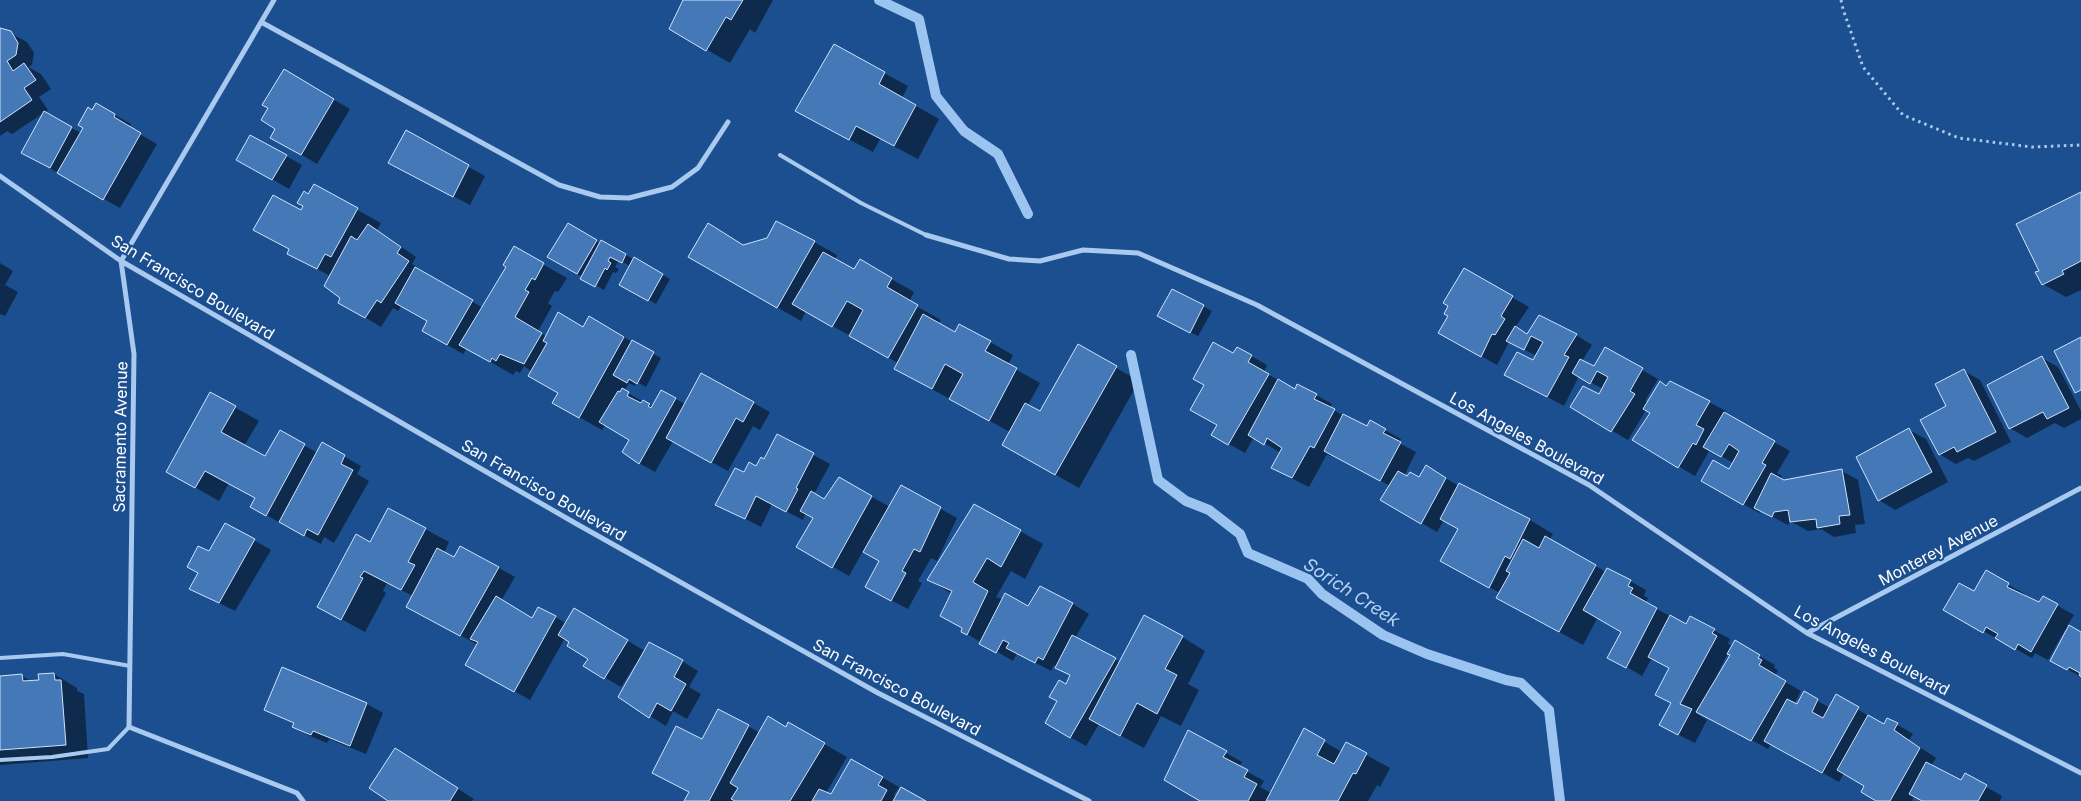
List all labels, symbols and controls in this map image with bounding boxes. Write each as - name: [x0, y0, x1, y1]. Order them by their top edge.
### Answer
- street label: San Francisco Boulevard: [108, 230, 278, 344]
- street label: Sacramento Avenue: [109, 361, 131, 513]
- street label: Los Angeles Boulevard: [1446, 387, 1608, 489]
- street label: San Francisco Boulevard: [458, 435, 630, 545]
- street label: Monterey Avenue: [1875, 510, 2001, 590]
- water label: Sorich Creek: [1300, 553, 1405, 631]
- street label: Los Angeles Boulevard: [1791, 601, 1953, 699]
- street label: San Francisco Boulevard: [810, 634, 984, 740]

